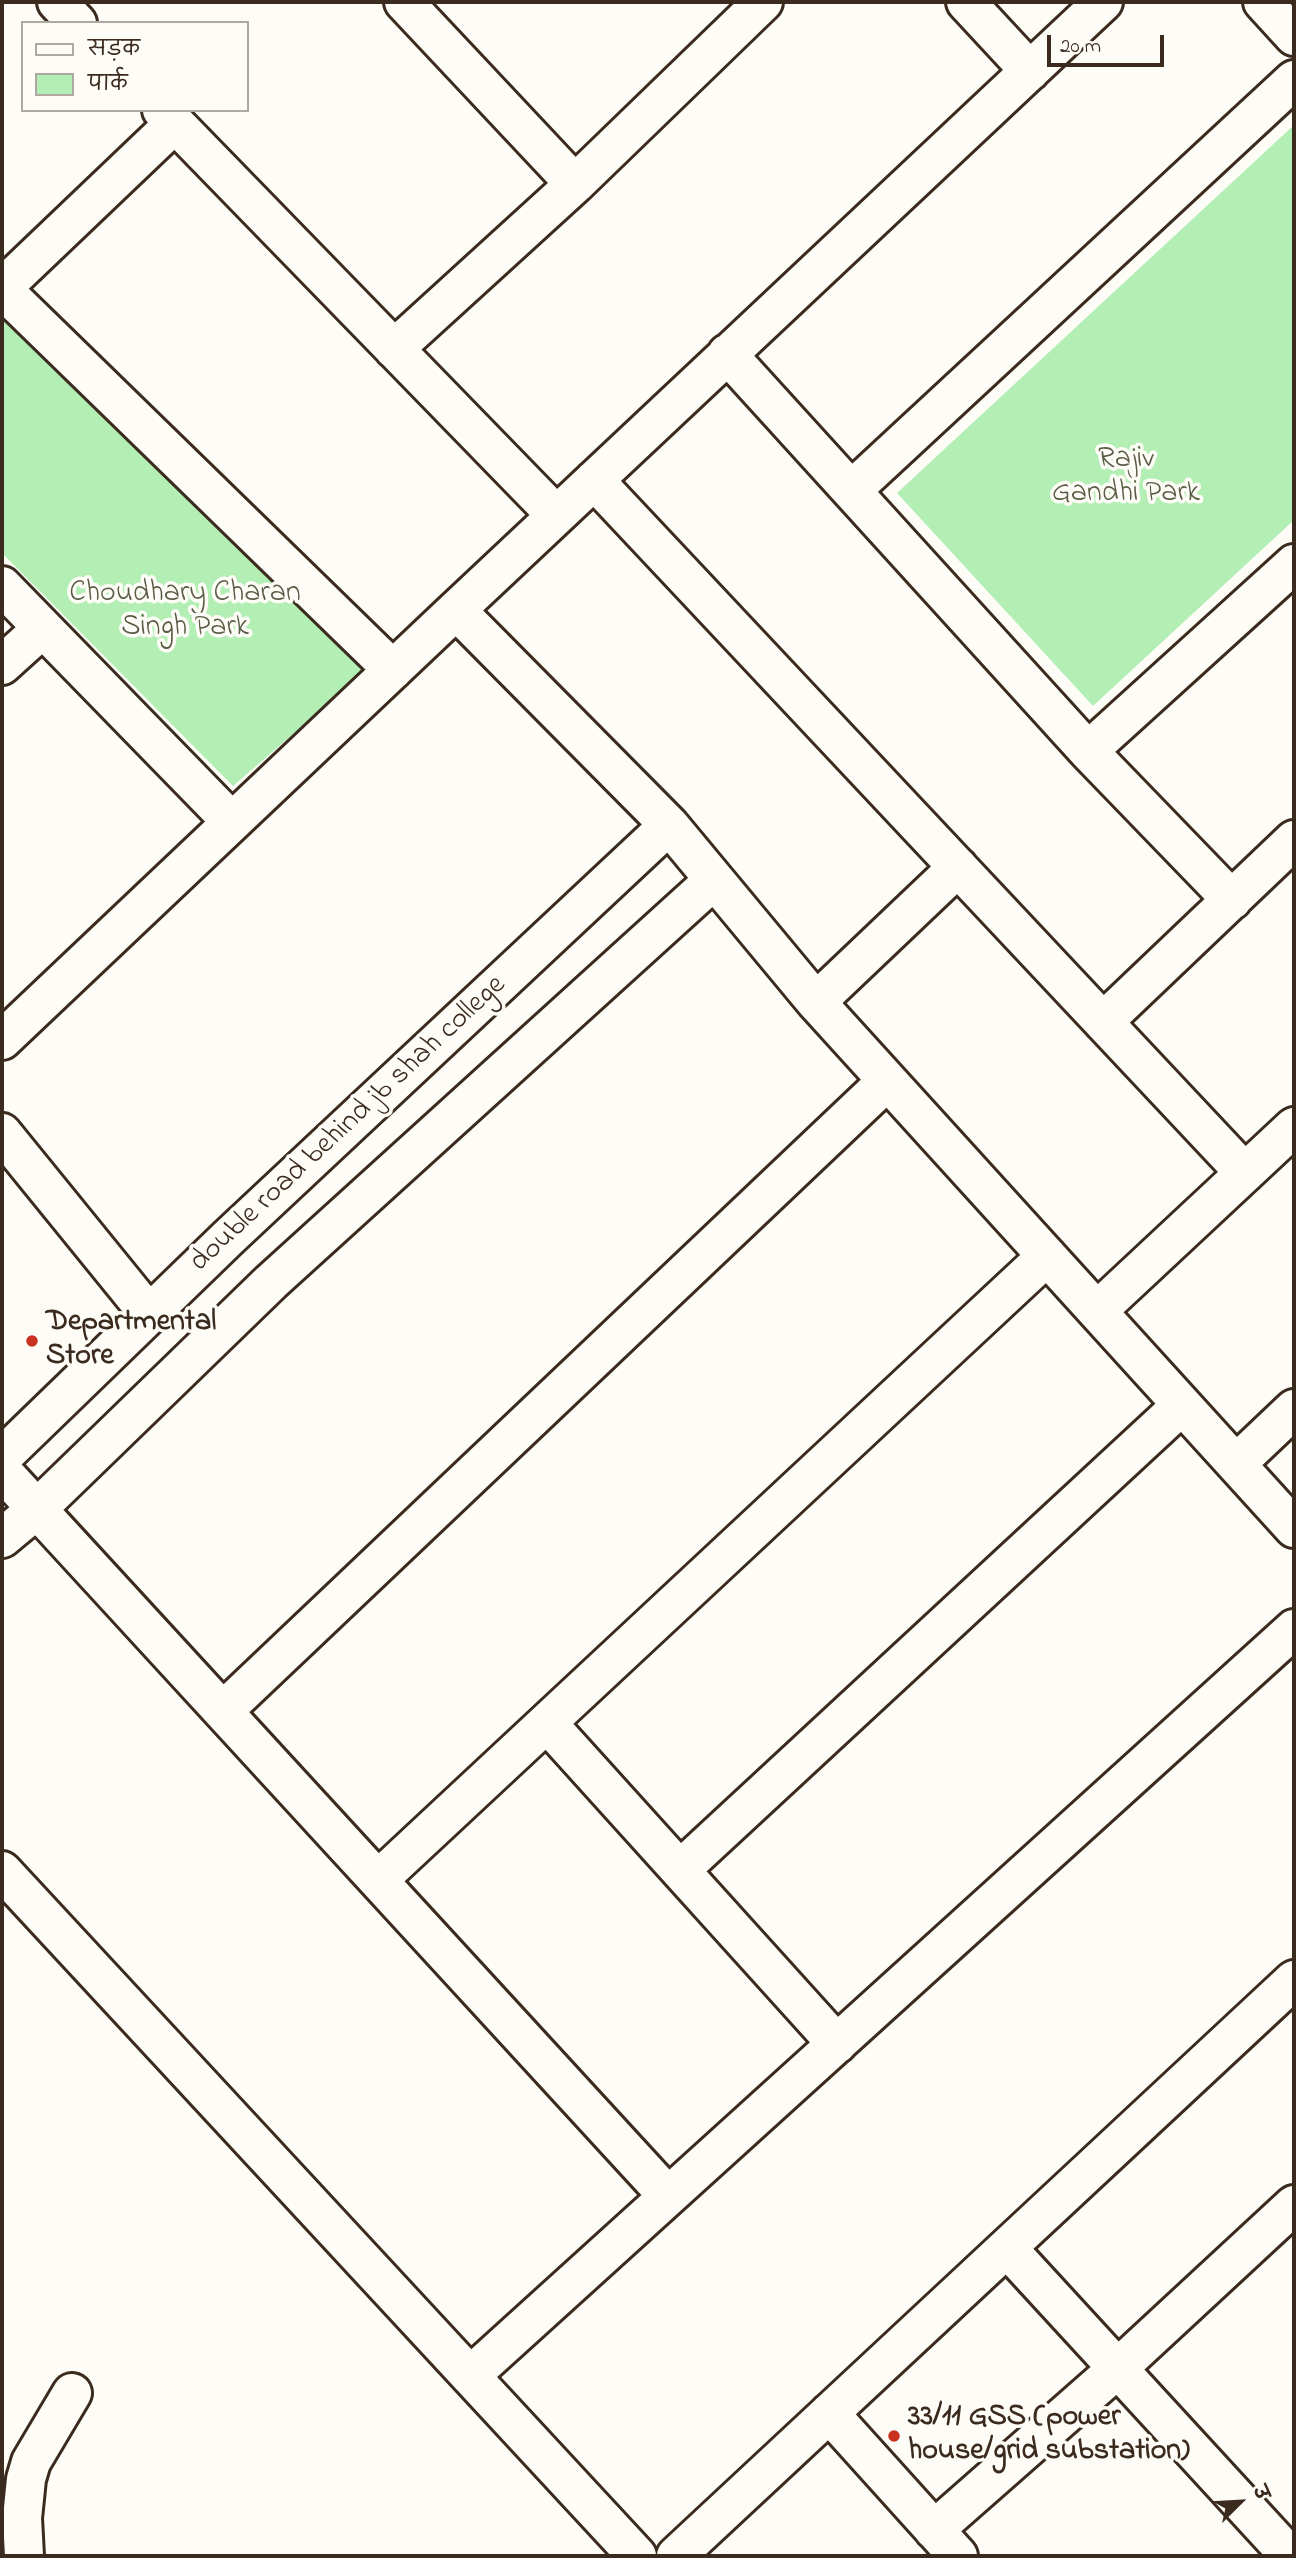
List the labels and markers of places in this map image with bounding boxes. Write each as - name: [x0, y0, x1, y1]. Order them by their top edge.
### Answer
- place label: Departmental Store: [46, 1306, 216, 1376]
- marker: Departmental Store: [24, 1333, 40, 1349]
- place label: 33/11 GSS (power house/grid substation): [908, 2401, 1190, 2472]
- marker: 33/11 GSS (power house/grid substation): [886, 2428, 902, 2444]

